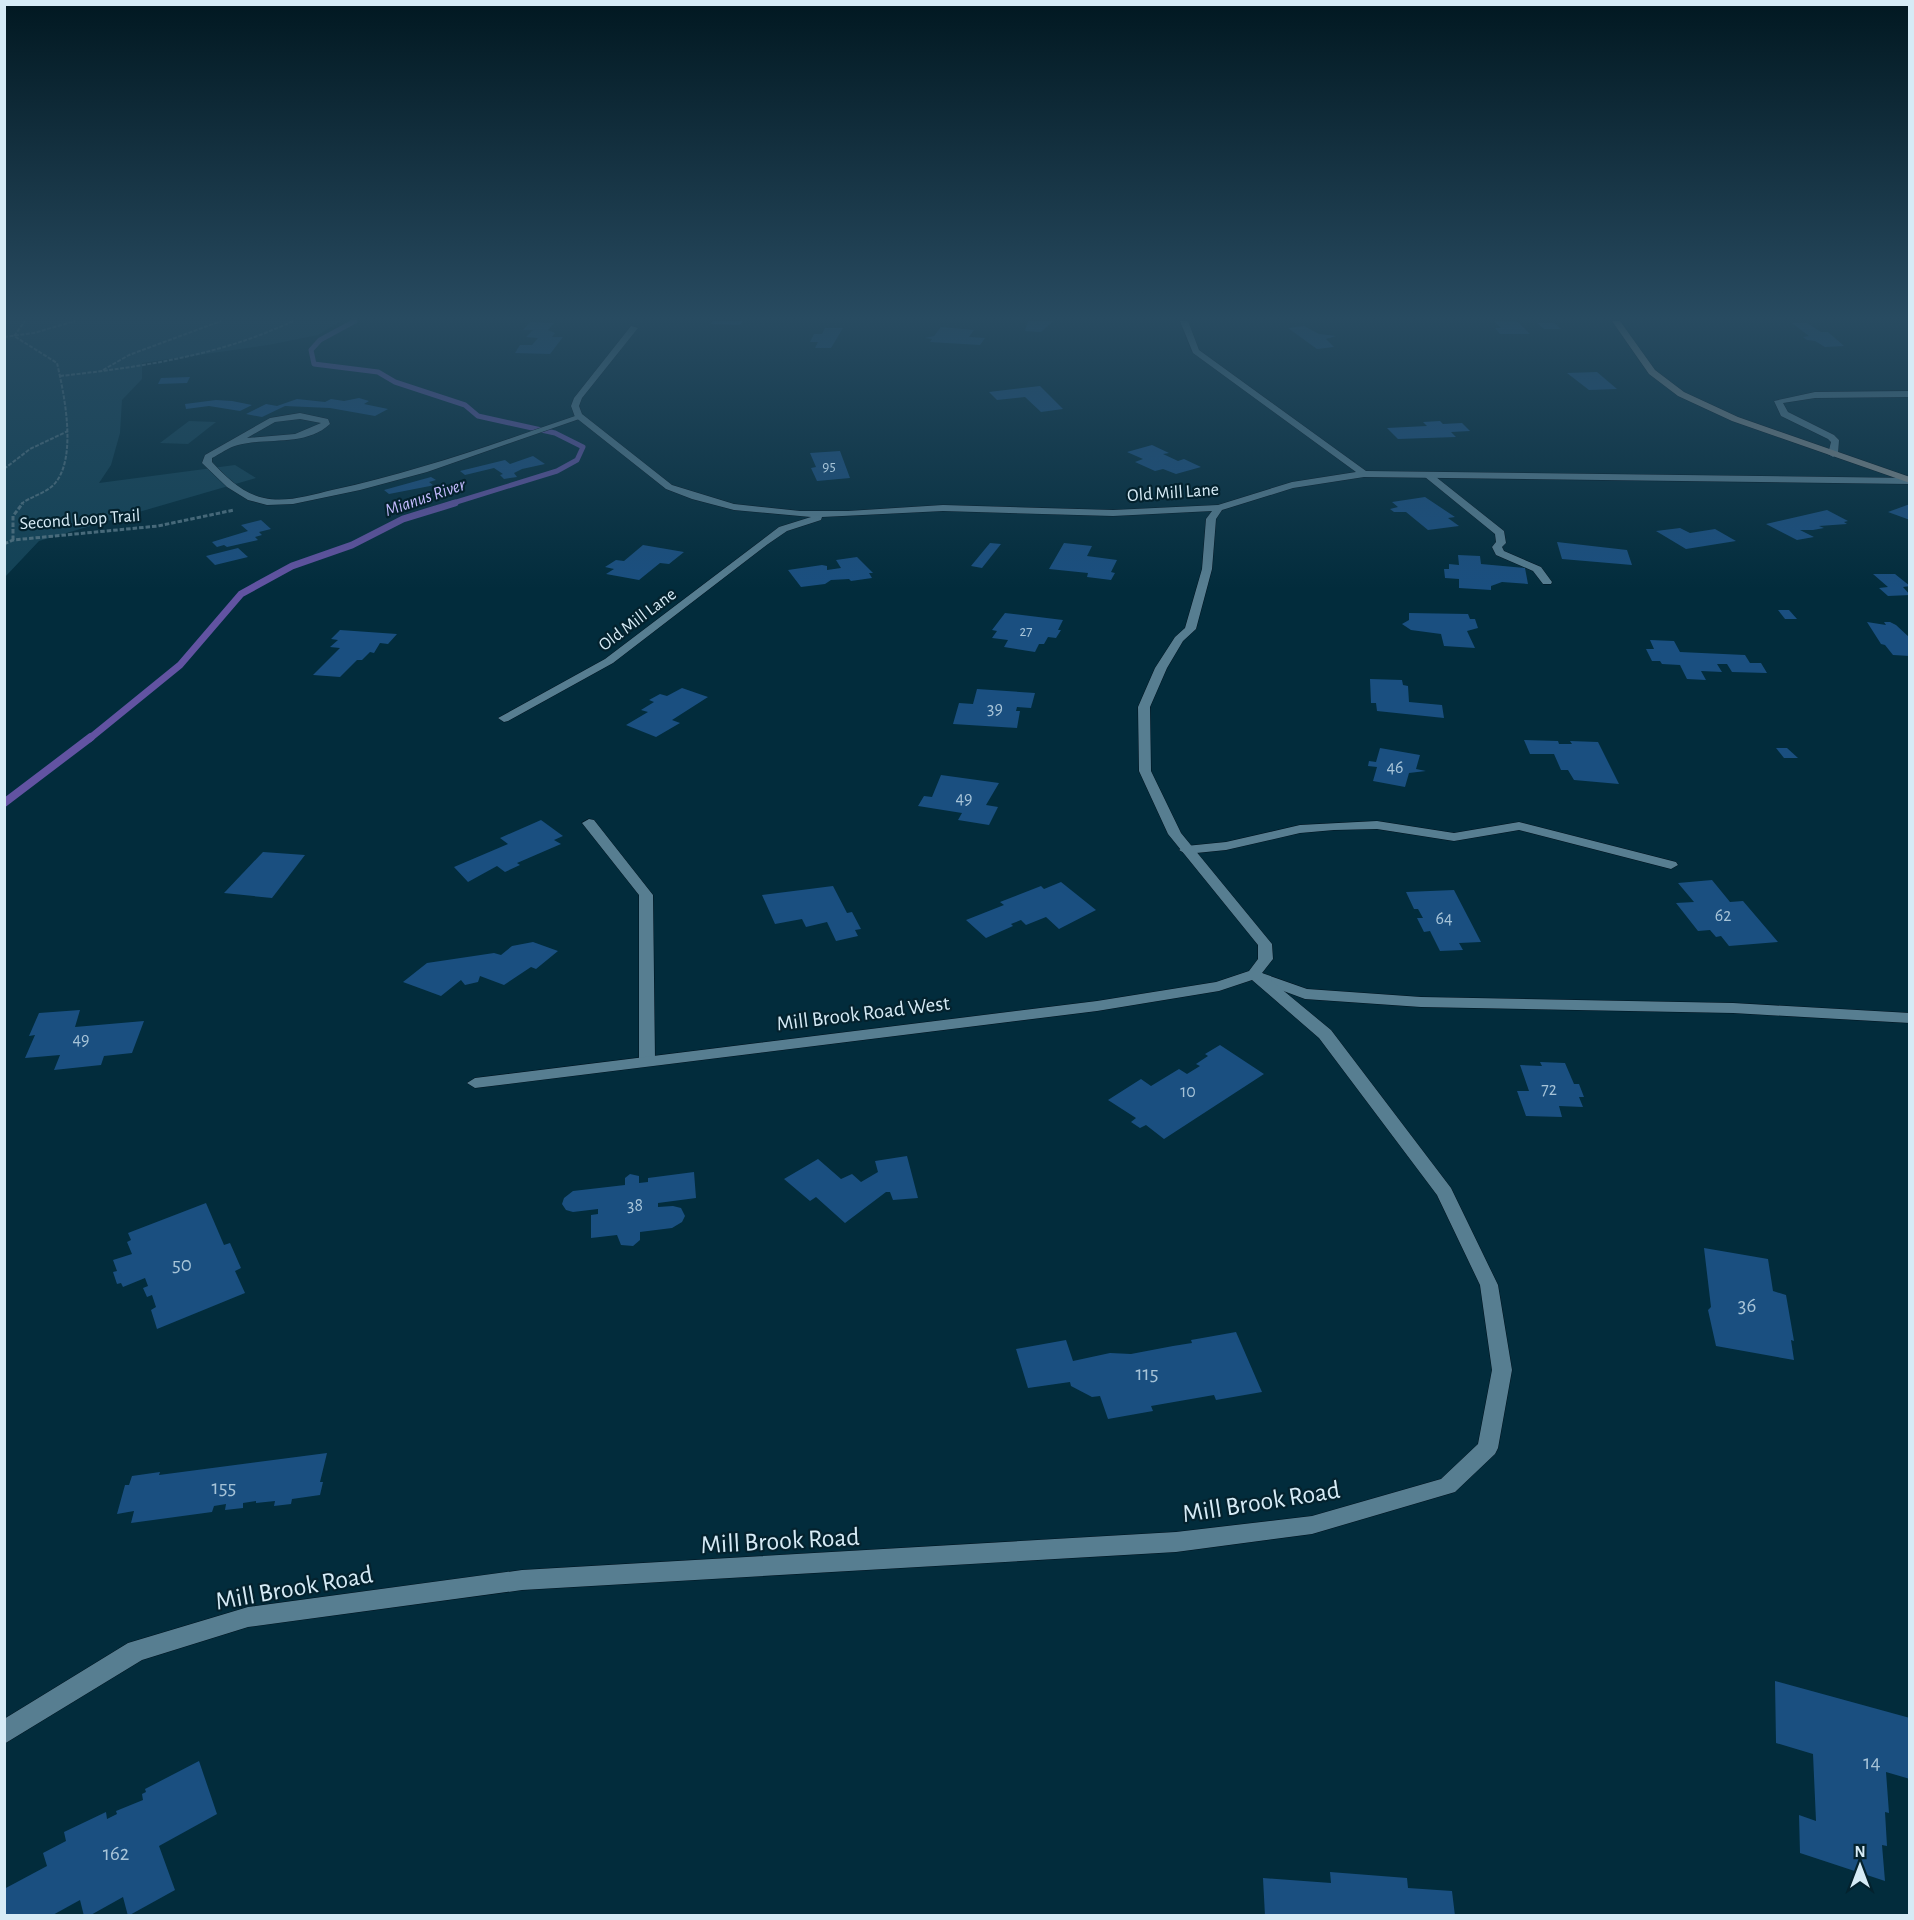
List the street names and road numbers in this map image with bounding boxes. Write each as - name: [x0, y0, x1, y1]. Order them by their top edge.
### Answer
- street label: Old Mill Lane: [1127, 481, 1219, 505]
- street label: Second Loop Trail: [19, 507, 141, 533]
- street label: Old Mill Lane: [596, 585, 680, 655]
- street label: Mill Brook Road West: [775, 992, 951, 1035]
- street label: Mill Brook Road: [1180, 1477, 1342, 1527]
- street label: Mill Brook Road: [700, 1524, 860, 1558]
- street label: Mill Brook Road: [213, 1561, 375, 1615]

